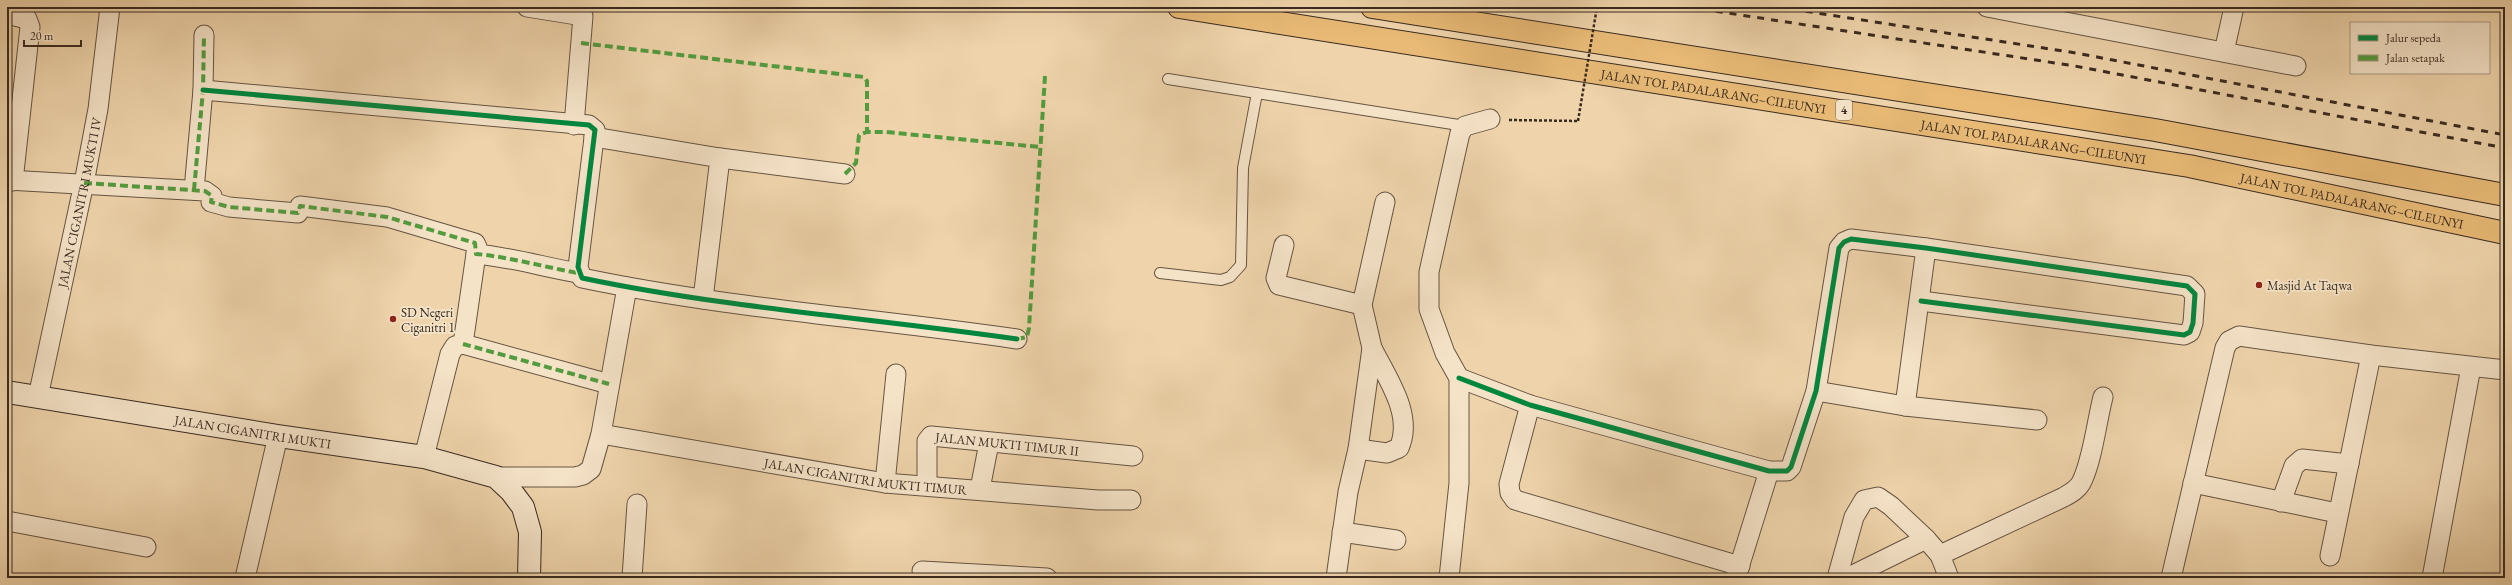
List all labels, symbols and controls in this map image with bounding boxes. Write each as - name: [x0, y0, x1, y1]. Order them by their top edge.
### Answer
- scale bar: [24, 22, 81, 48]
- legend: [2350, 22, 2490, 74]
- text: 20 m: [30, 28, 54, 44]
- text: Jalur sepeda: [2385, 30, 2441, 46]
- text: Jalan setapak: [2385, 50, 2445, 66]
- street label: JALAN TOL PADALARANG–CILEUNYI: [1599, 65, 1828, 118]
- road number: 4: [1836, 100, 1852, 120]
- street label: JALAN CIGANITRI MUKTI IV: [54, 115, 105, 290]
- street label: JALAN TOL PADALARANG–CILEUNYI: [1919, 116, 2148, 168]
- street label: JALAN TOL PADALARANG–CILEUNYI: [2238, 169, 2466, 233]
- place label: Masjid At Taqwa: [2267, 277, 2353, 294]
- marker: Masjid At Taqwa: [2254, 280, 2264, 290]
- place label: SD Negeri Ciganitri 1: [401, 304, 455, 336]
- marker: SD Negeri Ciganitri 1: [388, 314, 398, 324]
- street label: JALAN CIGANITRI MUKTI: [172, 411, 333, 453]
- street label: JALAN MUKTI TIMUR II: [934, 428, 1080, 460]
- street label: JALAN CIGANITRI MUKTI TIMUR: [762, 454, 968, 499]

